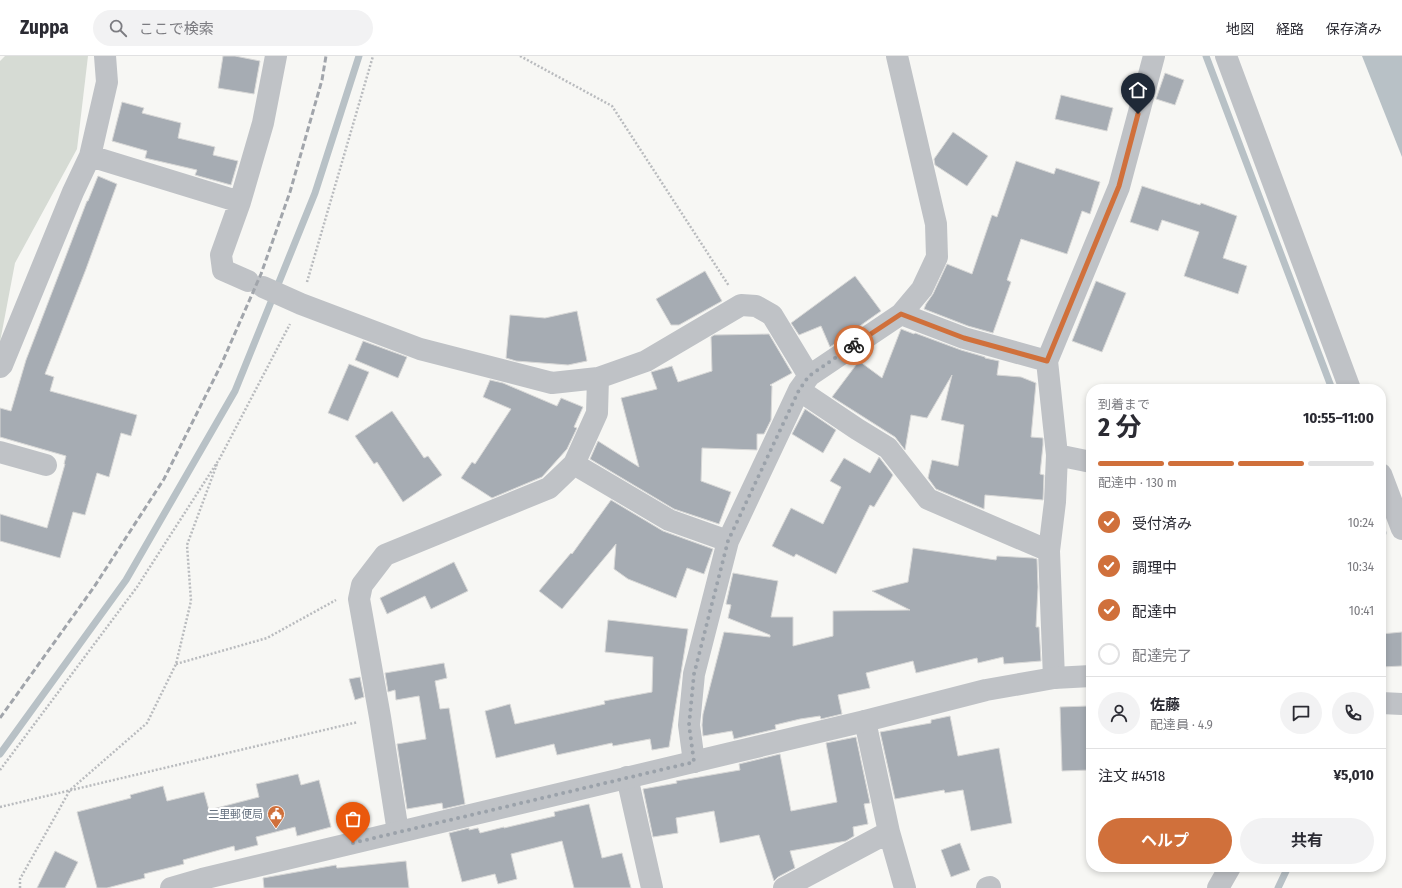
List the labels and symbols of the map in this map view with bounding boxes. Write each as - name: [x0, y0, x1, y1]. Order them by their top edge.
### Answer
- pin: [1121, 73, 1155, 114]
- courier: [834, 325, 874, 365]
- pin: [336, 802, 370, 843]
- public building icon: 二里郵便局: [266, 804, 286, 829]
- place label: 二里郵便局: [208, 808, 263, 821]

